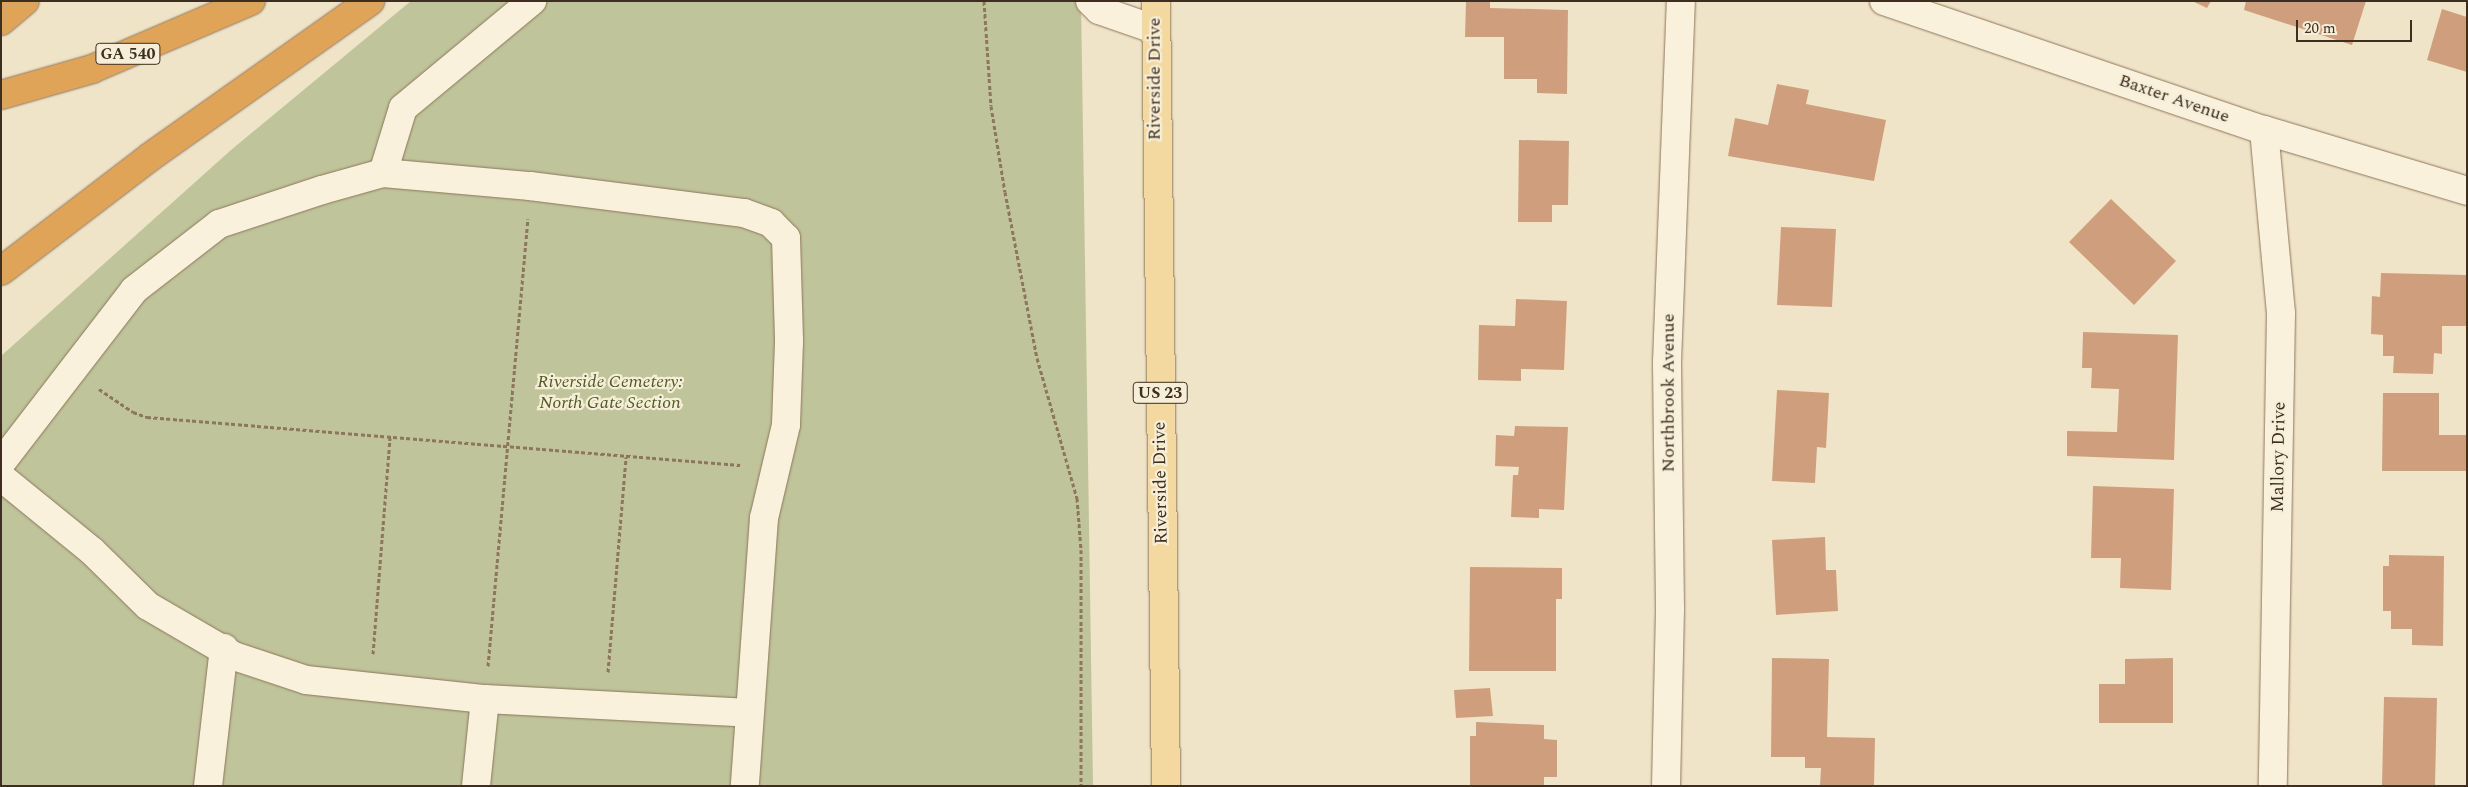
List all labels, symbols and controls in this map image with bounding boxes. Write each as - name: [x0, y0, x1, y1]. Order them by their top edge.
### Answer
- scale bar: [2298, 10, 2414, 42]
- text: 20 m: [2304, 17, 2336, 40]
- street label: Riverside Drive: [1144, 18, 1166, 140]
- road number: GA 540: [94, 41, 162, 68]
- street label: Baxter Avenue: [2116, 70, 2232, 128]
- street label: Northbrook Avenue: [1658, 314, 1680, 472]
- park label: Riverside Cemetery: North Gate Section: [537, 372, 683, 414]
- road number: US 23: [1132, 379, 1188, 406]
- street label: Mallory Drive: [2267, 401, 2291, 513]
- street label: Riverside Drive: [1149, 421, 1173, 545]

